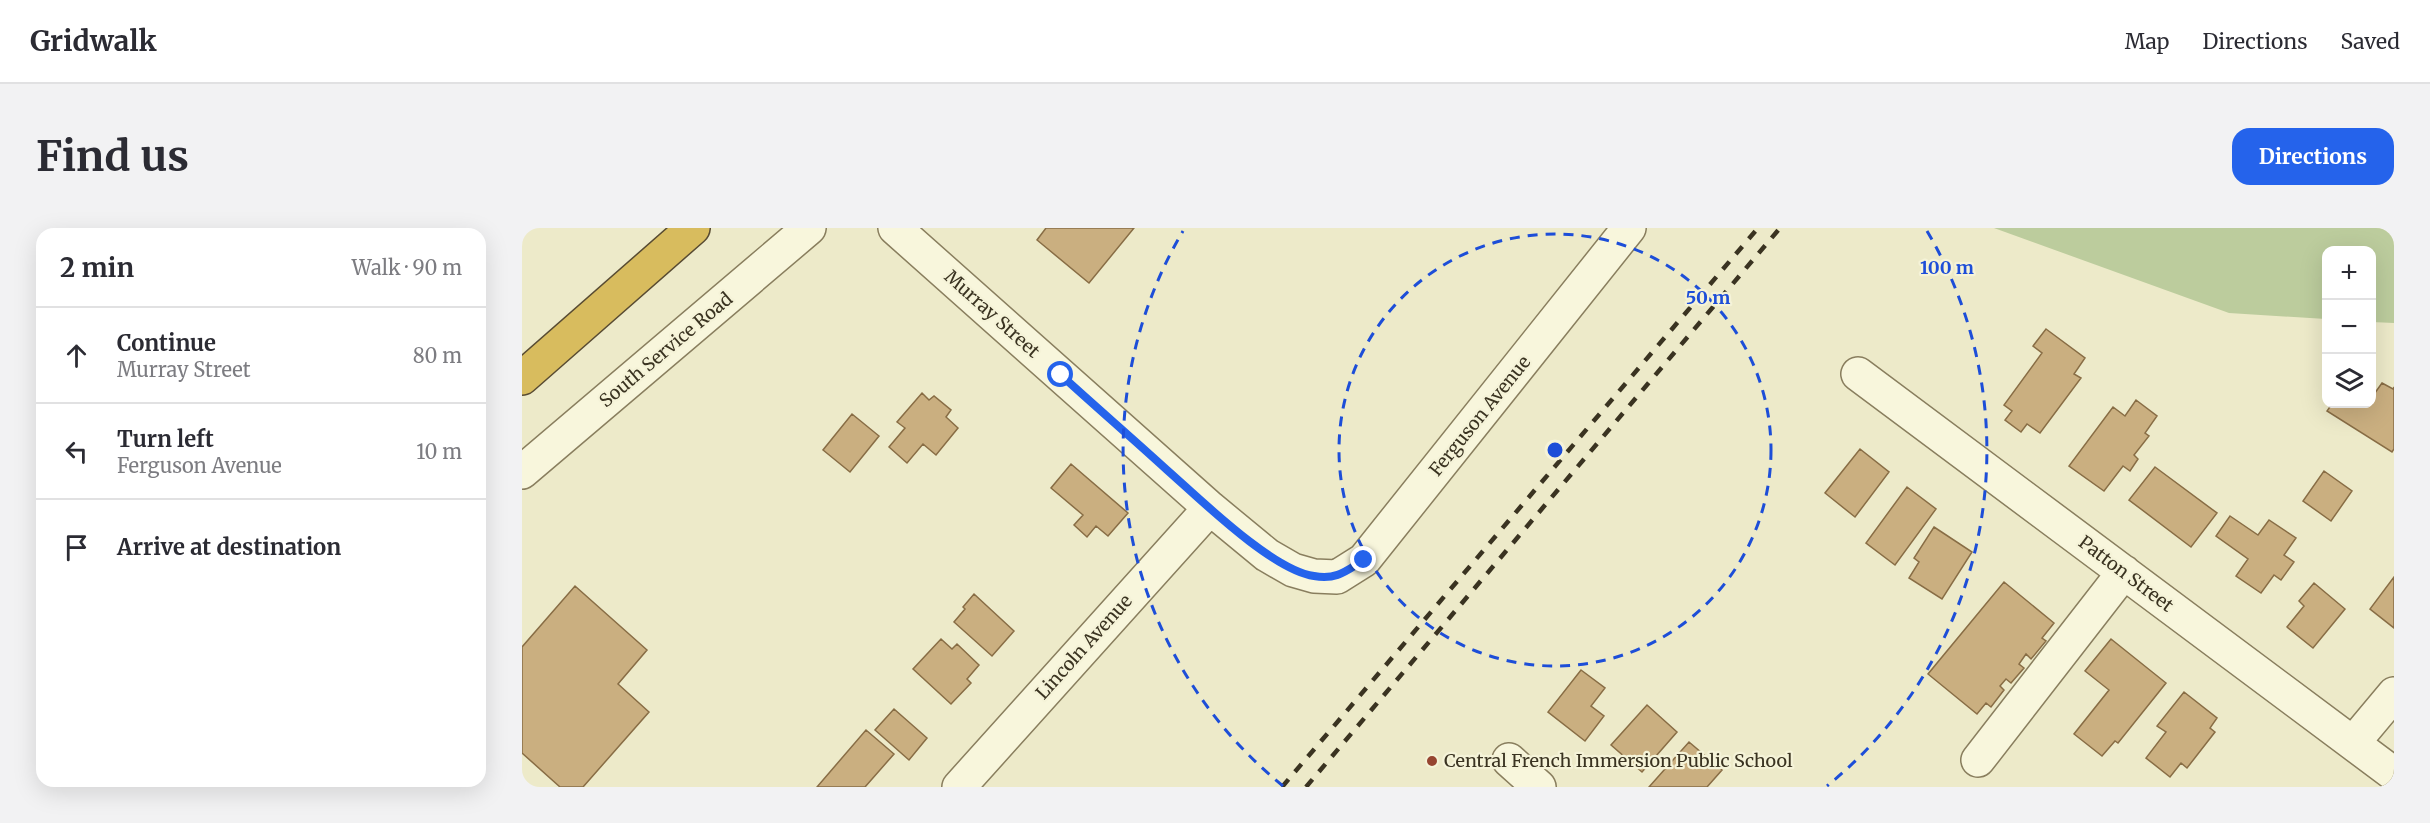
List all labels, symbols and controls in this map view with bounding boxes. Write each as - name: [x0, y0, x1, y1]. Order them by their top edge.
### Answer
- text: Gridwalk: [30, 23, 157, 59]
- text: Map: [2125, 28, 2169, 55]
- text: Directions: [2202, 28, 2307, 55]
- text: Saved: [2340, 28, 2400, 55]
- button: Directions: [2232, 128, 2394, 185]
- text: Find us: [36, 130, 189, 182]
- map controls: [2322, 246, 2376, 408]
- button: +: [2322, 246, 2376, 300]
- text: 2 min: [60, 251, 134, 284]
- text: Walk · 90 m: [352, 255, 462, 280]
- text: 100 m: [1920, 256, 1974, 279]
- street label: Murray Street: [940, 265, 1045, 362]
- text: 50 m: [1686, 286, 1730, 309]
- street label: South Service Road: [594, 287, 737, 412]
- button: −: [2322, 300, 2376, 354]
- text: Continue: [117, 329, 216, 357]
- icon: ahead: [60, 339, 93, 372]
- text: 80 m: [413, 343, 462, 368]
- street label: Ferguson Avenue: [1424, 351, 1535, 481]
- button: layers: [2322, 354, 2376, 408]
- text: Murray Street: [117, 357, 251, 382]
- route start: [1047, 361, 1073, 387]
- text: Turn left: [117, 425, 214, 453]
- icon: left: [60, 435, 93, 468]
- text: 10 m: [416, 439, 462, 464]
- centre of rings: [1545, 440, 1565, 460]
- text: Ferguson Avenue: [117, 453, 282, 478]
- street label: Patton Street: [2074, 530, 2178, 617]
- icon: arrive: [60, 531, 93, 564]
- text: Arrive at destination: [117, 533, 341, 561]
- route end: [1350, 546, 1376, 572]
- street label: Lincoln Avenue: [1031, 590, 1137, 704]
- place label: Central French Immersion Public School: [1444, 749, 1793, 772]
- marker: Central French Immersion Public School: [1425, 754, 1439, 768]

